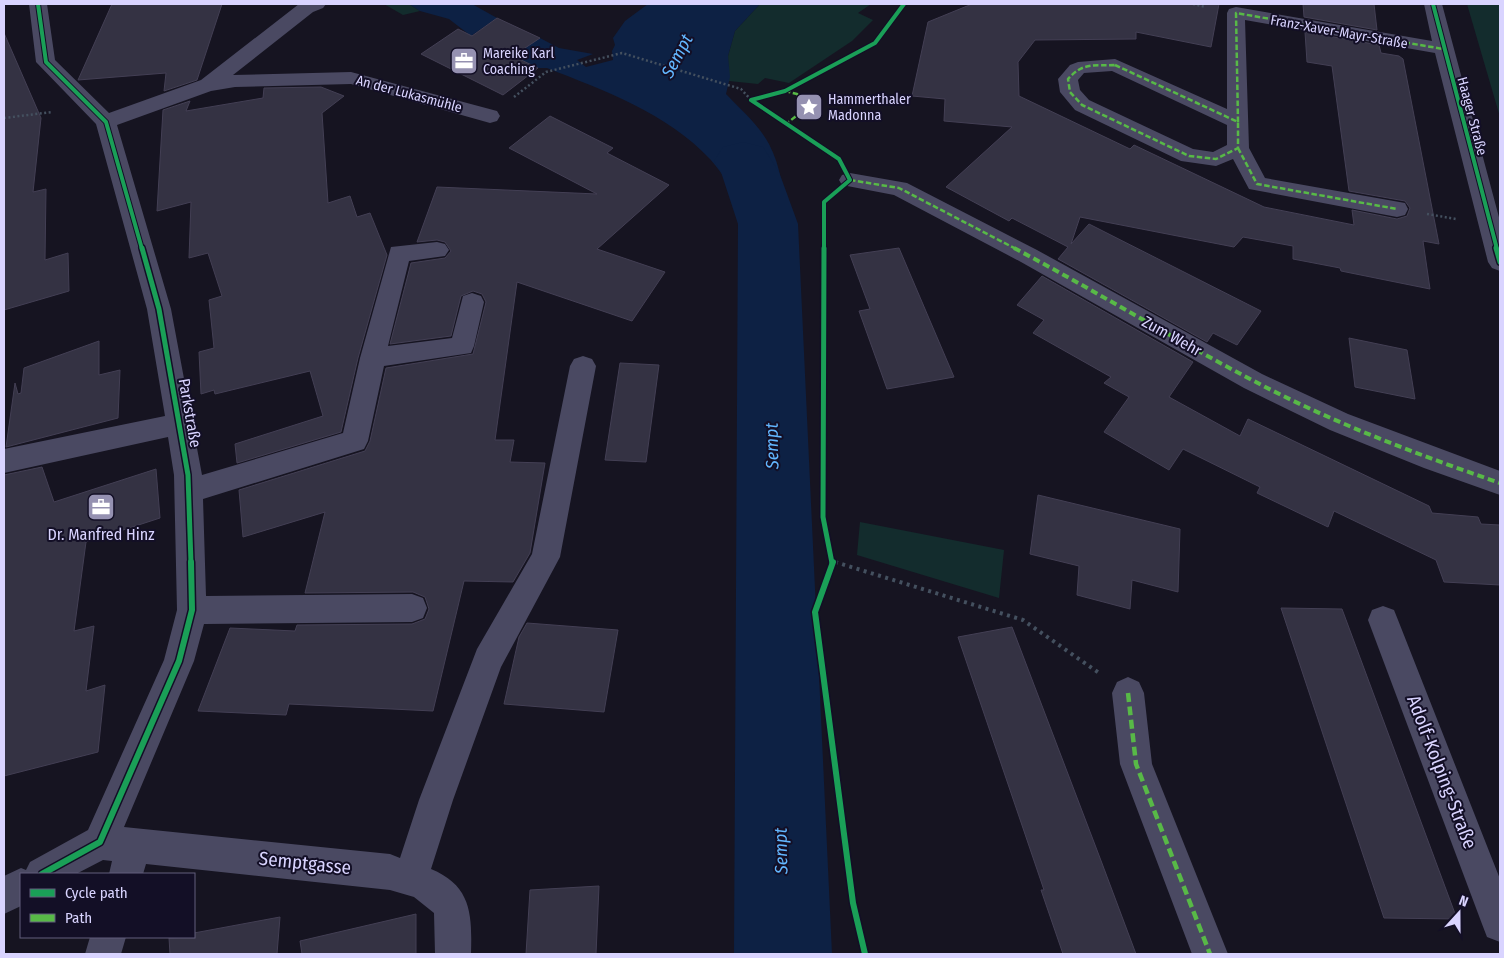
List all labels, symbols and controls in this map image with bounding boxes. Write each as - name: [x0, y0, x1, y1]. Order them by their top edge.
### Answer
- street label: Franz-Xaver-Mayr-Straße: [1269, 12, 1409, 52]
- water label: Sempt: [656, 30, 698, 83]
- place label: Mareike Karl Coaching: [483, 45, 554, 78]
- office icon: Mareike Karl Coaching: [449, 46, 479, 76]
- street label: An der Lukasmühle: [354, 72, 464, 116]
- street label: Haager Straße: [1453, 75, 1491, 157]
- place label: Hammerthaler Madonna: [828, 91, 911, 124]
- place icon: Hammerthaler Madonna: [794, 92, 824, 122]
- street label: Zum Wehr: [1139, 312, 1206, 360]
- street label: Parkstraße: [175, 377, 205, 449]
- water label: Sempt: [761, 422, 783, 470]
- office icon: Dr. Manfred Hinz: [86, 492, 116, 522]
- place label: Dr. Manfred Hinz: [47, 525, 155, 544]
- street label: Adolf-Kolping-Straße: [1402, 692, 1482, 852]
- water label: Sempt: [770, 827, 792, 875]
- street label: Semptgasse: [258, 847, 352, 879]
- legend: [20, 873, 195, 938]
- text: Cycle path: [65, 884, 128, 902]
- north arrow: [1434, 888, 1484, 938]
- text: N: [1457, 892, 1470, 911]
- text: Path: [65, 909, 92, 927]

